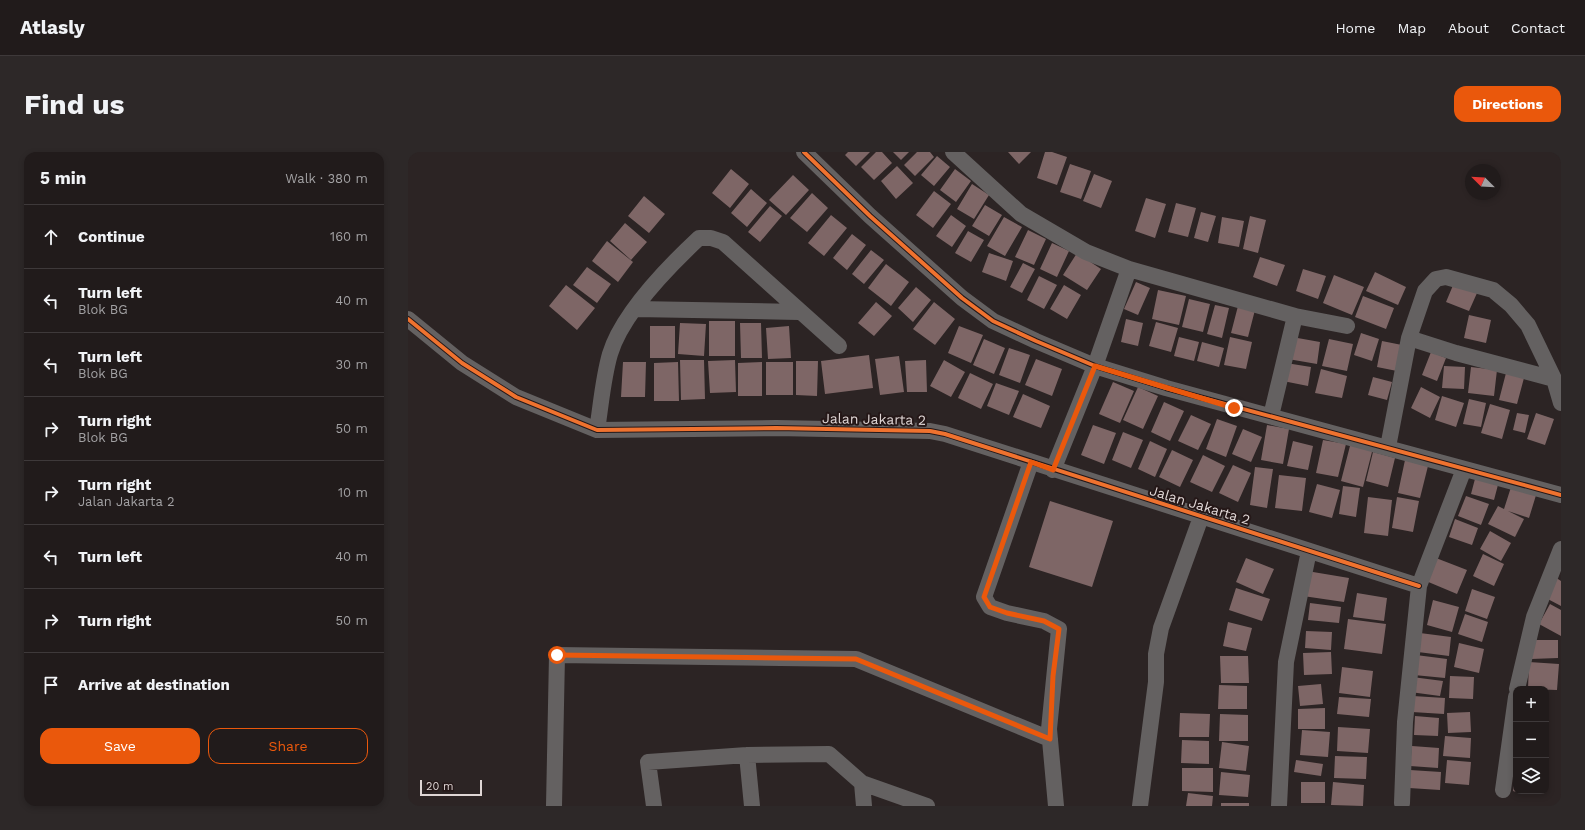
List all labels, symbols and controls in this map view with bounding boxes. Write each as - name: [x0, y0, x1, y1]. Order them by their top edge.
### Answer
- text: Atlasly: [20, 16, 85, 39]
- text: Home: [1335, 20, 1375, 36]
- text: Map: [1397, 20, 1426, 36]
- text: About: [1448, 20, 1489, 36]
- text: Contact: [1511, 20, 1565, 36]
- button: Directions: [1454, 86, 1561, 122]
- text: Find us: [24, 88, 124, 121]
- north arrow: [1465, 164, 1501, 200]
- text: 5 min: [40, 168, 86, 188]
- text: Walk · 380 m: [285, 171, 368, 186]
- icon: ahead: [40, 226, 62, 248]
- text: Continue: [78, 228, 145, 246]
- text: 160 m: [330, 229, 368, 244]
- text: Turn left: [78, 284, 142, 302]
- icon: left: [40, 290, 62, 312]
- text: 40 m: [335, 293, 368, 308]
- text: Blok BG: [78, 302, 128, 317]
- text: Turn left: [78, 348, 142, 366]
- icon: left: [40, 354, 62, 376]
- text: 30 m: [336, 357, 368, 372]
- text: Blok BG: [78, 366, 128, 381]
- route end: [1225, 399, 1243, 417]
- street label: Jalan Jakarta 2: [822, 410, 926, 428]
- text: Turn right: [78, 412, 151, 430]
- icon: right: [40, 418, 62, 440]
- text: 50 m: [336, 421, 368, 436]
- text: Blok BG: [78, 430, 128, 445]
- text: Turn right: [78, 476, 151, 494]
- icon: right: [40, 482, 62, 504]
- street label: Jalan Jakarta 2: [1148, 482, 1252, 528]
- text: 10 m: [338, 485, 368, 500]
- text: Jalan Jakarta 2: [78, 494, 175, 509]
- icon: left: [40, 546, 62, 568]
- text: Turn left: [78, 548, 142, 566]
- text: 40 m: [335, 549, 368, 564]
- icon: right: [40, 610, 62, 632]
- text: Turn right: [78, 612, 151, 630]
- text: 50 m: [336, 613, 368, 628]
- route start: [548, 646, 566, 664]
- icon: arrive: [40, 674, 62, 696]
- text: Arrive at destination: [78, 676, 230, 694]
- map controls: [1513, 686, 1549, 794]
- button: +: [1513, 686, 1549, 722]
- button: −: [1513, 722, 1549, 758]
- button: Save: [40, 728, 200, 764]
- button: Share: [208, 728, 368, 764]
- button: layers: [1513, 758, 1549, 794]
- scale bar: [420, 778, 482, 797]
- text: 20 m: [426, 780, 454, 793]

